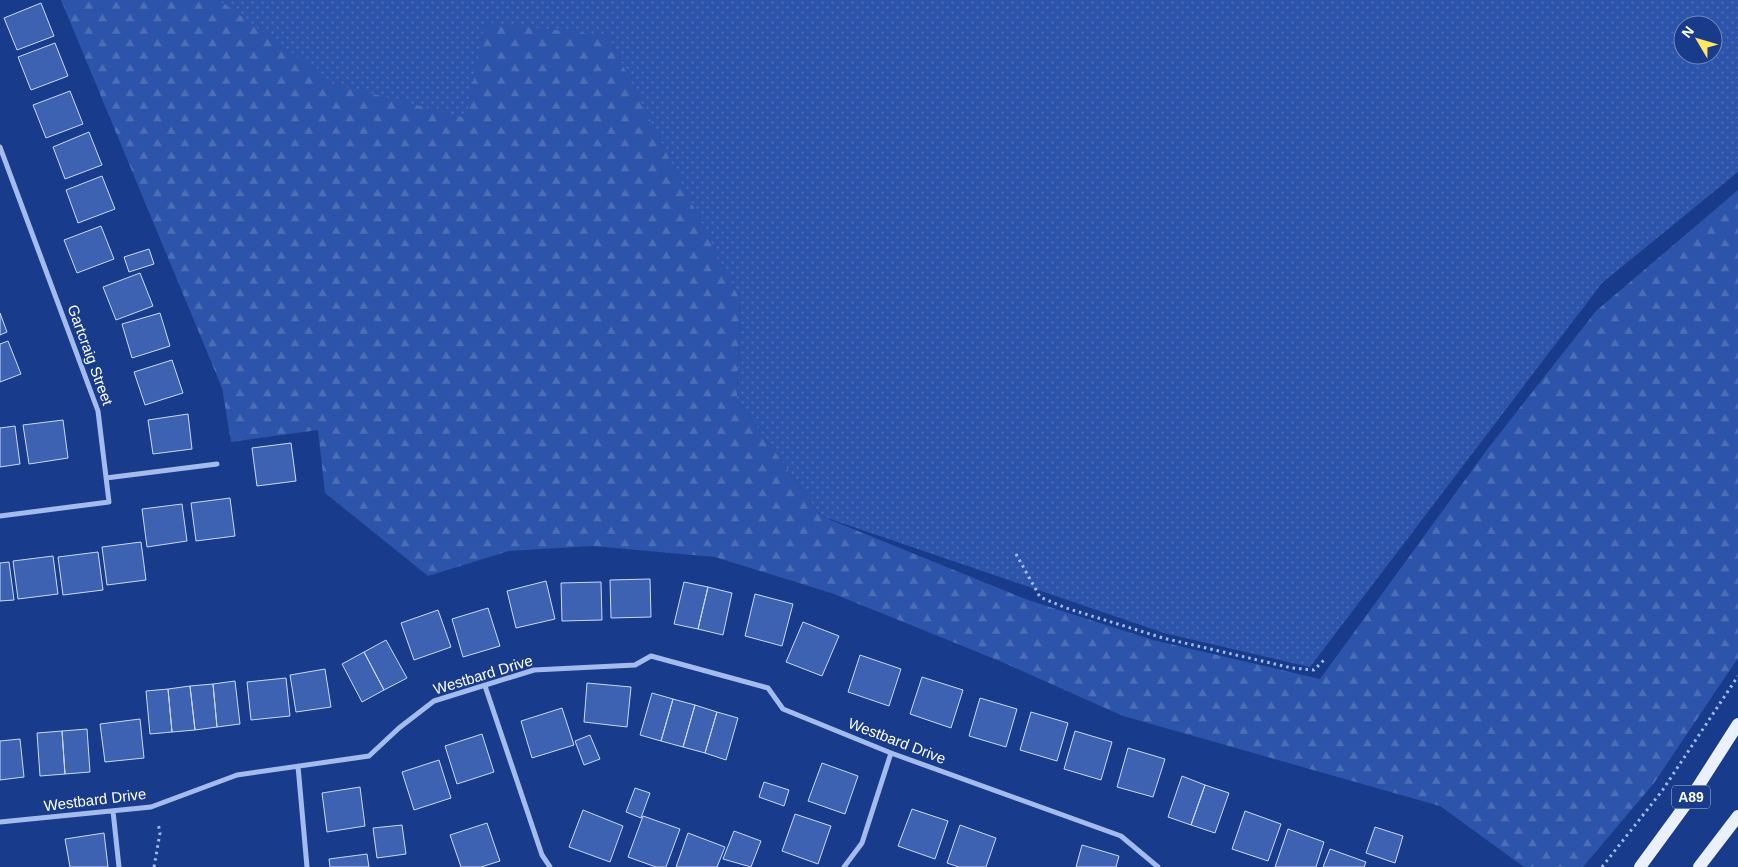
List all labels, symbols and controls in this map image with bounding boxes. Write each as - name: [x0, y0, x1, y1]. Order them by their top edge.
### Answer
- north arrow: [1673, 15, 1723, 65]
- text: N: [1678, 23, 1697, 41]
- street label: Gartcraig Street: [64, 302, 117, 408]
- street label: Westbard Drive: [431, 651, 535, 698]
- street label: Westbard Drive: [846, 714, 948, 767]
- street label: Westbard Drive: [43, 785, 147, 814]
- road number: A89: [1672, 786, 1710, 809]

